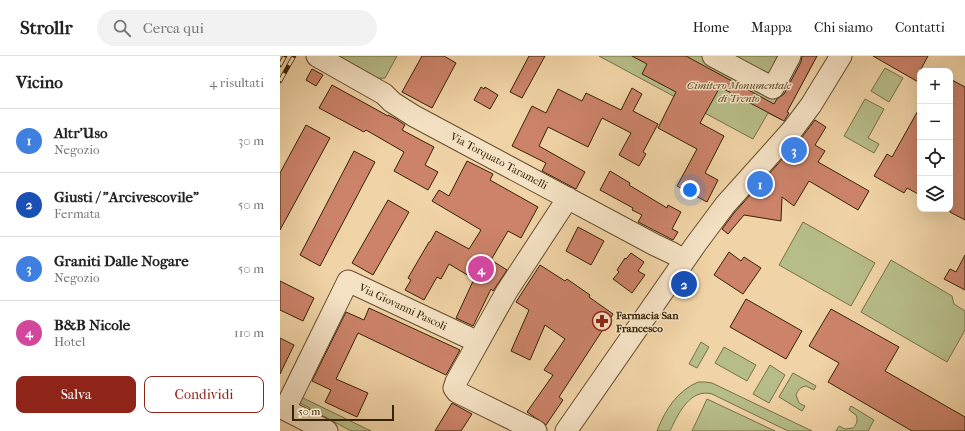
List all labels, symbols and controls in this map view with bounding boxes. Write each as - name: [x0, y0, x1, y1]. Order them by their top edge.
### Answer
- search box: [97, 10, 377, 46]
- text: Strollr: [20, 17, 73, 39]
- icon: search: [111, 17, 133, 39]
- text: Cerca qui: [143, 19, 204, 37]
- text: Home: [693, 19, 729, 36]
- text: Mappa: [751, 19, 792, 36]
- text: Chi siamo: [814, 19, 873, 36]
- text: Contatti: [895, 19, 945, 36]
- map controls: [917, 68, 953, 212]
- button: +: [917, 68, 953, 104]
- text: Vicino: [16, 72, 63, 92]
- text: 4 risultati: [209, 75, 264, 90]
- park label: Cimitero Monumentale di Trento: [687, 79, 792, 105]
- button: −: [917, 104, 953, 140]
- text: Altr'Uso: [54, 124, 108, 142]
- street label: Via Torquato Taramelli: [447, 129, 551, 193]
- text: 1: [27, 133, 31, 148]
- text: 30 m: [238, 133, 264, 148]
- pin: 3: [781, 135, 807, 165]
- button: locate: [917, 140, 953, 176]
- text: Negozio: [54, 142, 100, 157]
- pin: 1: [747, 169, 773, 199]
- button: layers: [917, 176, 953, 212]
- your location: [680, 180, 700, 200]
- text: Giusti / "Arcivescovile": [54, 188, 199, 206]
- text: 2: [26, 197, 32, 212]
- text: 50 m: [238, 197, 264, 212]
- text: Fermata: [54, 206, 100, 221]
- text: Graniti Dalle Nogare: [54, 252, 189, 270]
- pin: 4: [468, 254, 494, 284]
- text: 3: [26, 261, 32, 276]
- text: 50 m: [238, 261, 264, 276]
- pin: 2: [671, 269, 697, 299]
- text: Negozio: [54, 270, 100, 285]
- street label: Via Giovanni Pascoli: [356, 281, 450, 333]
- place label: Farmacia San Francesco: [615, 309, 679, 335]
- pharmacy icon: Farmacia San Francesco: [591, 310, 613, 332]
- text: B&B Nicole: [54, 316, 130, 334]
- text: 4: [25, 325, 33, 340]
- text: 110 m: [234, 325, 264, 340]
- text: Hotel: [54, 334, 85, 349]
- button: Salva: [16, 376, 136, 413]
- button: Condividi: [144, 376, 264, 413]
- scale bar: [292, 403, 394, 422]
- text: 50 m: [298, 405, 320, 418]

